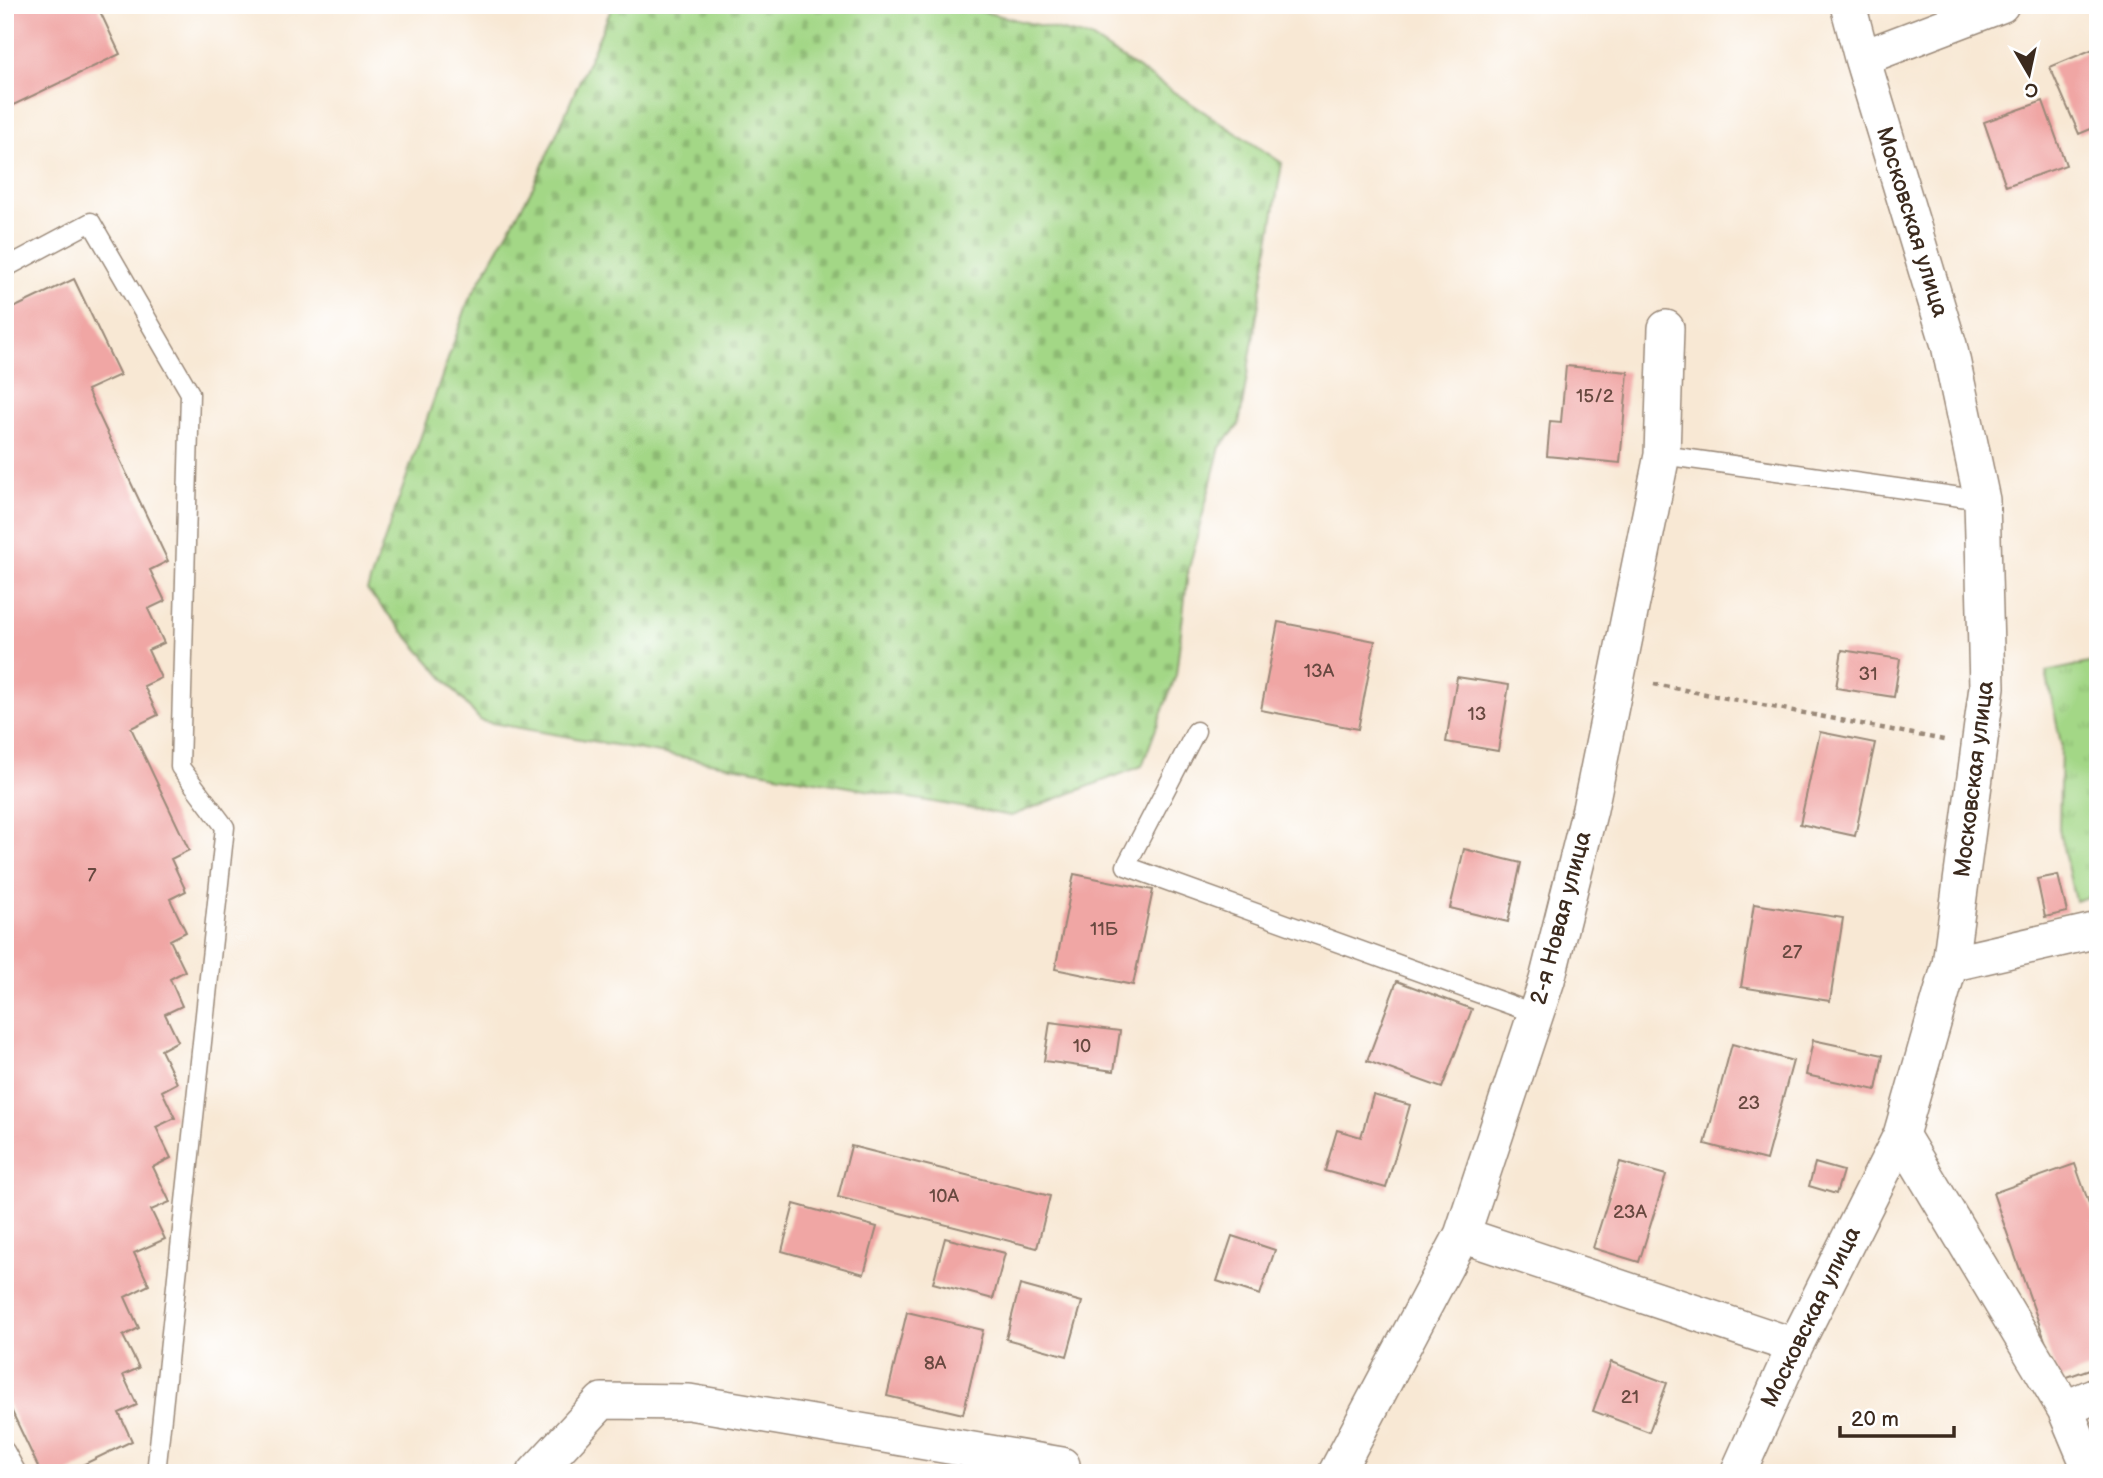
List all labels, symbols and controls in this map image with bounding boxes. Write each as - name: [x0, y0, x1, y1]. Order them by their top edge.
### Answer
- north arrow: [1994, 38, 2064, 108]
- text: С: [2023, 77, 2040, 102]
- street label: Московская улица: [1870, 123, 1954, 321]
- house number: 15/2: [1576, 385, 1615, 408]
- house number: 13А: [1304, 660, 1335, 683]
- house number: 31: [1858, 663, 1878, 686]
- street label: Московская улица: [1948, 679, 2000, 879]
- house number: 13: [1467, 703, 1487, 726]
- street label: 2-я Новая улица: [1524, 828, 1598, 1008]
- house number: 7: [87, 864, 97, 887]
- house number: 11Б: [1090, 918, 1119, 941]
- house number: 27: [1782, 941, 1803, 964]
- house number: 10: [1073, 1035, 1091, 1058]
- house number: 23: [1738, 1092, 1760, 1115]
- house number: 10А: [929, 1185, 960, 1208]
- house number: 23А: [1613, 1201, 1647, 1224]
- street label: Московская улица: [1755, 1222, 1867, 1412]
- house number: 8А: [924, 1352, 947, 1375]
- house number: 21: [1621, 1386, 1639, 1409]
- scale bar: [1840, 1394, 1954, 1438]
- text: 20 m: [1851, 1407, 1899, 1432]

